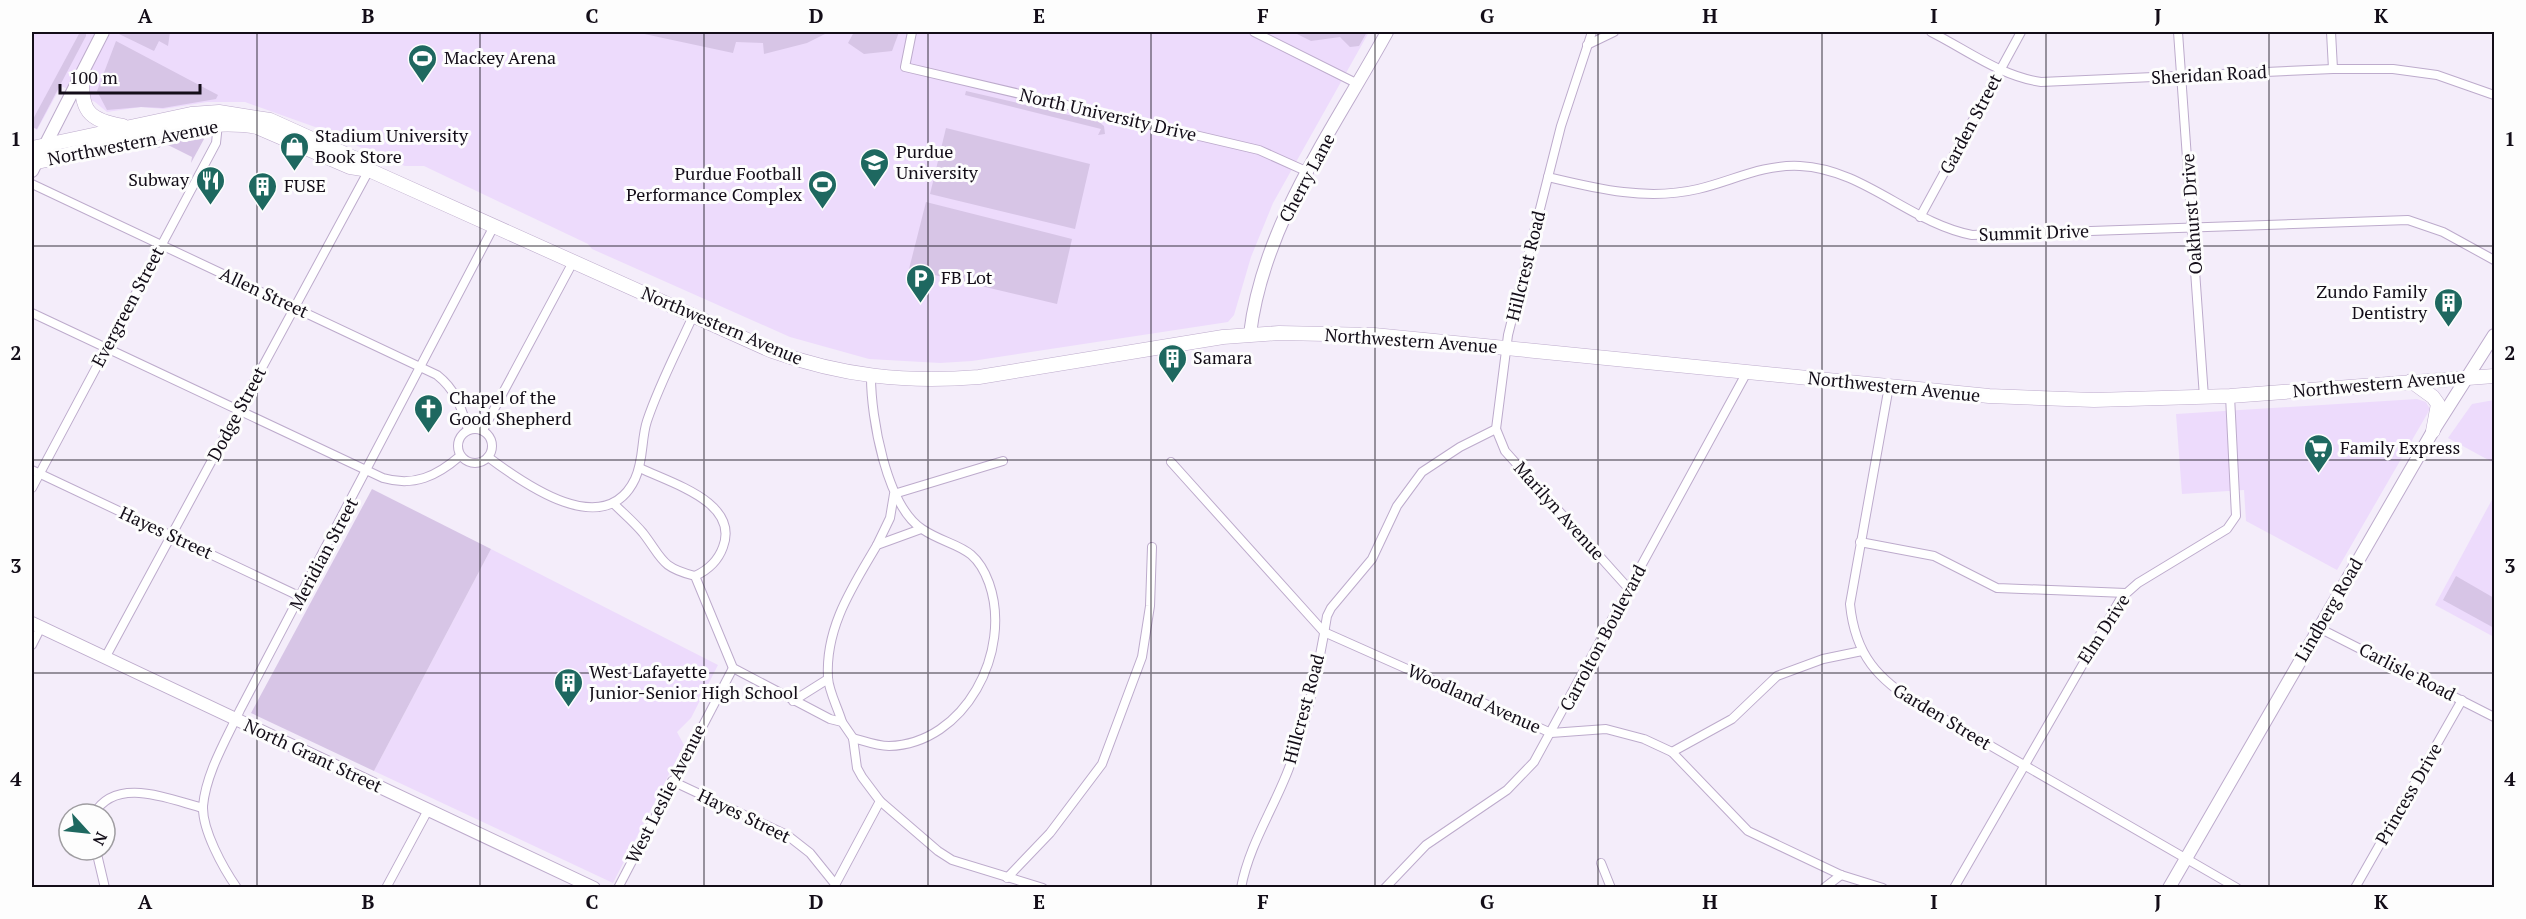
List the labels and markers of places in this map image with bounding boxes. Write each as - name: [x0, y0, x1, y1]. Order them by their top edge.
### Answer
- sports icon: Mackey Arena: [407, 42, 439, 84]
- place label: Mackey Arena: [444, 45, 556, 69]
- place label: Stadium University Book Store: [315, 123, 469, 168]
- shop icon: Stadium University Book Store: [278, 130, 310, 172]
- place label: Purdue University: [896, 139, 979, 184]
- school or university icon: Purdue University: [859, 146, 891, 188]
- place label: Purdue Football Performance Complex: [626, 161, 803, 206]
- restaurant icon: Subway: [194, 164, 226, 206]
- place label: Subway: [128, 167, 190, 191]
- sports icon: Purdue Football Performance Complex: [807, 168, 839, 210]
- building icon: FUSE: [247, 170, 279, 212]
- place label: FUSE: [284, 173, 326, 197]
- parking icon: FB Lot: [904, 262, 936, 304]
- place label: FB Lot: [941, 265, 993, 289]
- place label: Zundo Family Dentistry: [2316, 279, 2428, 324]
- building icon: Zundo Family Dentistry: [2432, 286, 2464, 328]
- building icon: Samara: [1156, 342, 1188, 384]
- place label: Samara: [1193, 345, 1252, 369]
- place label: Chapel of the Good Shepherd: [449, 385, 572, 430]
- church icon: Chapel of the Good Shepherd: [412, 392, 444, 434]
- supermarket icon: Family Express: [2303, 432, 2335, 474]
- place label: Family Express: [2340, 435, 2460, 459]
- place label: West Lafayette Junior-Senior High School: [589, 659, 798, 704]
- building icon: West Lafayette Junior-Senior High School: [552, 666, 584, 708]

